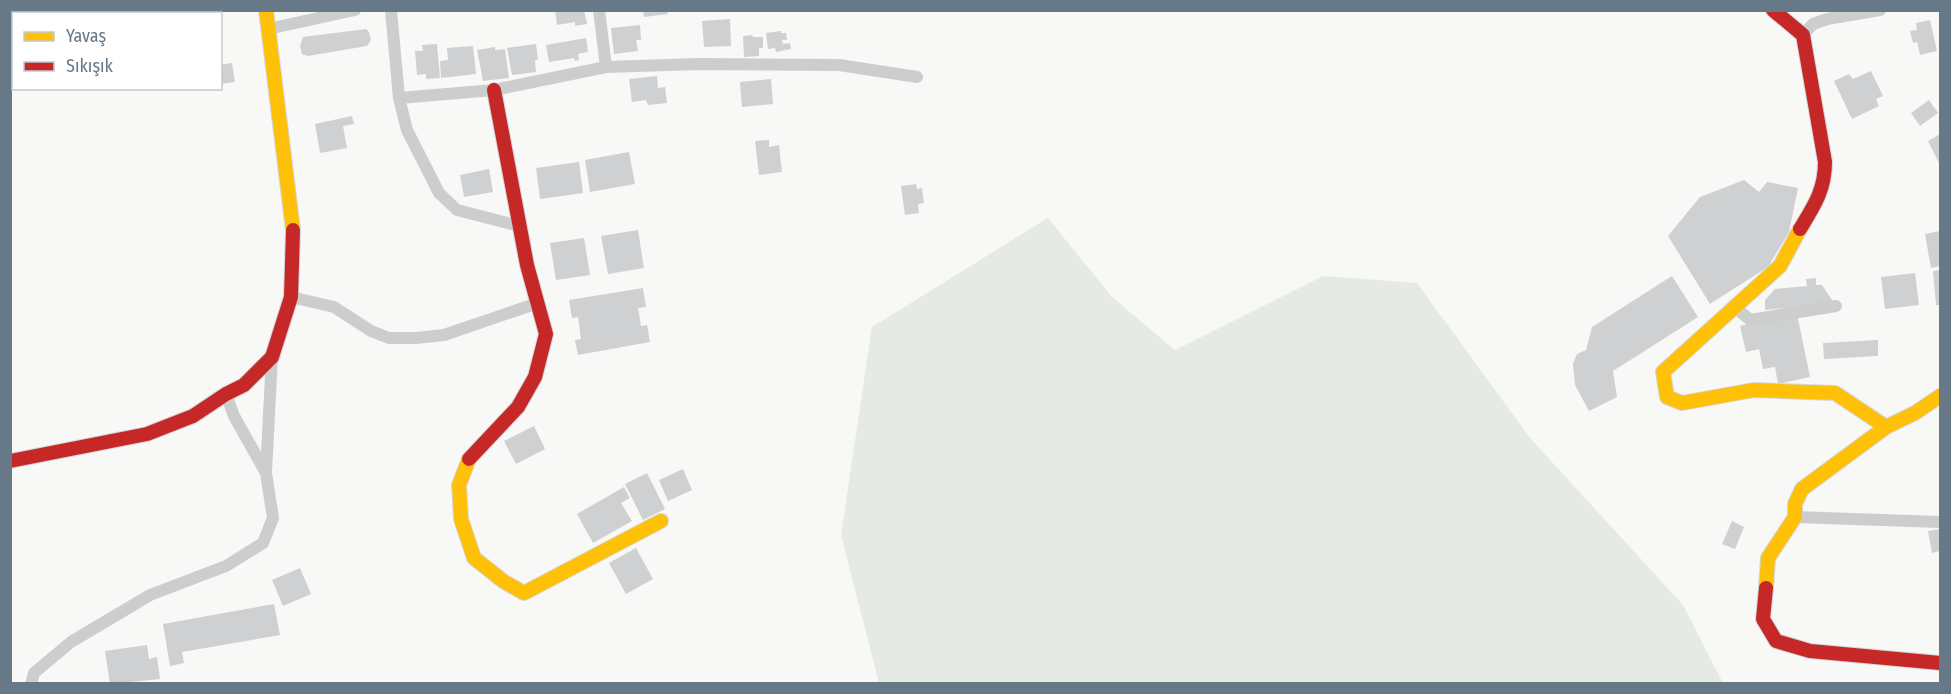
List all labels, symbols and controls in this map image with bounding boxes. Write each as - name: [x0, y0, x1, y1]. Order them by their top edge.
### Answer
- legend: [12, 12, 222, 90]
- text: Yavaş: [66, 25, 107, 47]
- text: Sıkışık: [66, 55, 114, 77]

